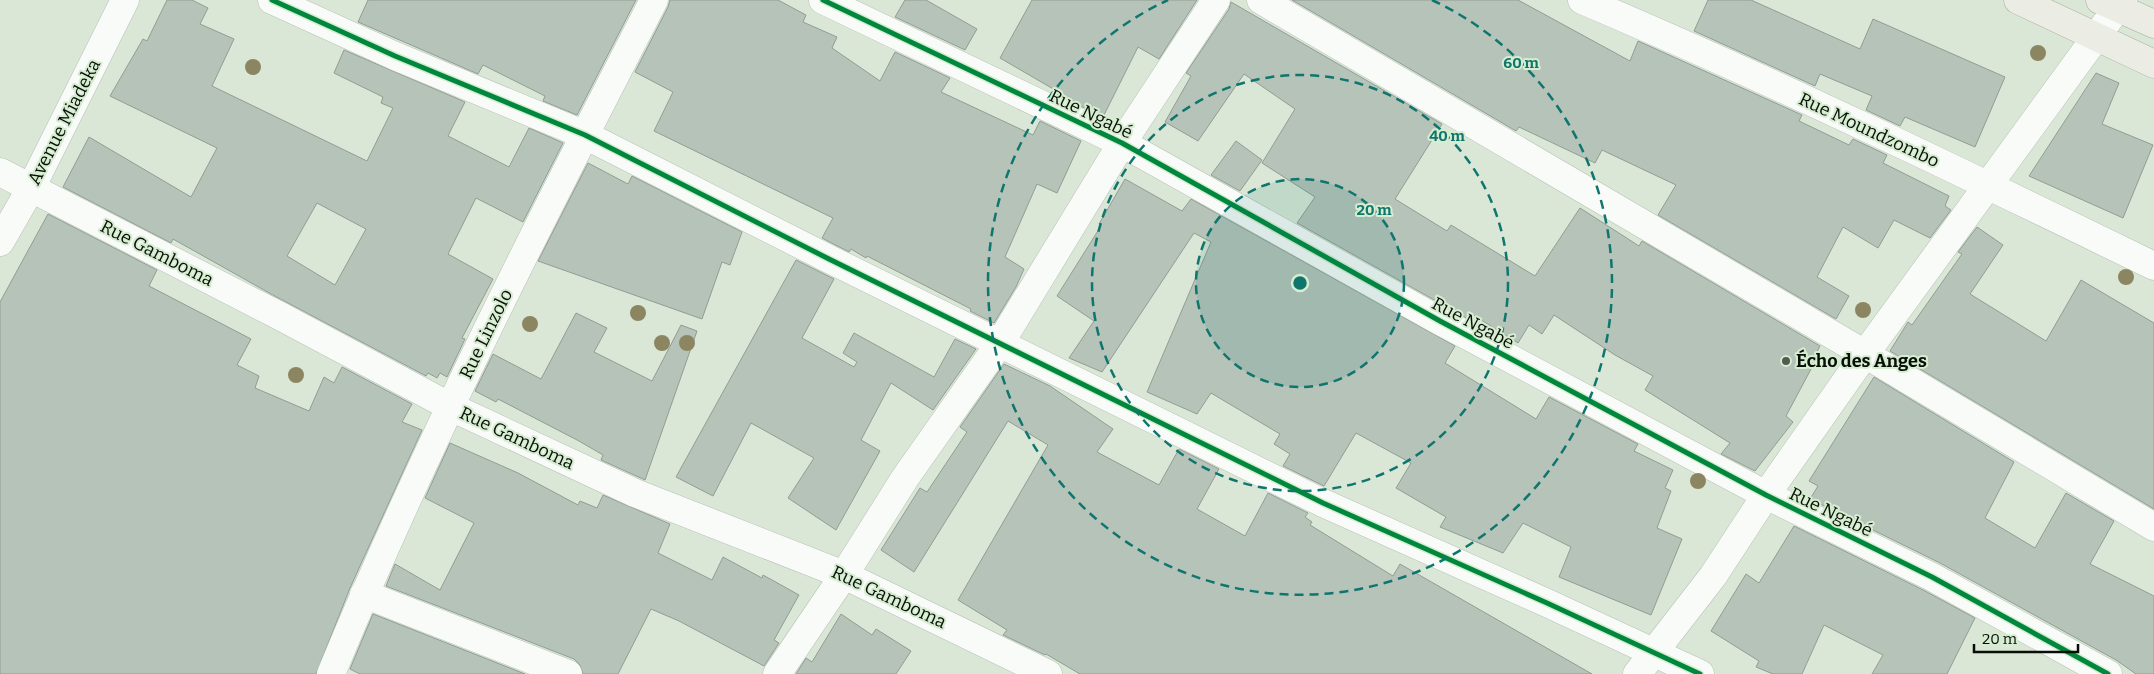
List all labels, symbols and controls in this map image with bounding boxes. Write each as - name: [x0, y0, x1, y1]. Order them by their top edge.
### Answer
- text: 60 m: [1503, 54, 1539, 72]
- street label: Avenue Miadeka: [23, 55, 105, 188]
- street label: Rue Ngabé: [1046, 84, 1136, 144]
- street label: Rue Moundzombo: [1795, 88, 1943, 172]
- text: 40 m: [1429, 127, 1466, 145]
- text: 20 m: [1357, 201, 1392, 219]
- street label: Rue Gamboma: [97, 215, 217, 291]
- centre of rings: [1291, 274, 1309, 292]
- street label: Rue Linzolo: [455, 286, 517, 382]
- street label: Rue Ngabé: [1428, 292, 1518, 354]
- place label: Écho des Anges: [1796, 349, 1927, 372]
- marker: Écho des Anges: [1780, 355, 1792, 367]
- street label: Rue Gamboma: [456, 402, 578, 474]
- street label: Rue Ngabé: [1786, 482, 1876, 542]
- street label: Rue Gamboma: [828, 561, 950, 633]
- scale bar: [1974, 622, 2078, 654]
- text: 20 m: [1982, 630, 2018, 648]

